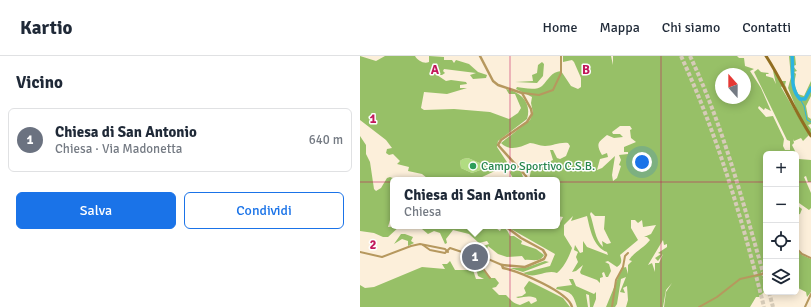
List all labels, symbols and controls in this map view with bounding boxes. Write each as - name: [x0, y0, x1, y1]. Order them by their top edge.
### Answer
- text: Kartio: [20, 16, 73, 40]
- text: Home: [543, 19, 577, 36]
- text: Mappa: [599, 19, 640, 36]
- text: Chi siamo: [662, 19, 720, 36]
- text: Contatti: [742, 19, 791, 36]
- text: A: [431, 62, 440, 78]
- text: B: [582, 62, 590, 78]
- north arrow: [715, 68, 751, 104]
- text: Vicino: [16, 72, 63, 93]
- text: 1: [369, 111, 377, 127]
- text: Chiesa di San Antonio: [55, 123, 197, 141]
- text: 1: [26, 132, 34, 148]
- text: 640 m: [309, 132, 343, 148]
- text: Chiesa · Via Madonetta: [55, 141, 182, 157]
- map controls: [763, 151, 799, 295]
- button: +: [763, 151, 799, 187]
- your location: [632, 152, 652, 172]
- place label: Campo Sportivo C.S.B.: [481, 159, 595, 174]
- marker: Campo Sportivo C.S.B.: [468, 161, 478, 171]
- popup: [390, 177, 560, 229]
- text: Chiesa di San Antonio: [404, 186, 546, 204]
- button: −: [763, 187, 799, 223]
- button: Salva: [16, 192, 176, 229]
- button: Condividi: [184, 192, 344, 229]
- text: Chiesa: [404, 204, 441, 220]
- button: locate: [763, 223, 799, 259]
- text: 2: [369, 237, 377, 253]
- pin: 1: [462, 242, 488, 272]
- button: layers: [763, 259, 799, 295]

